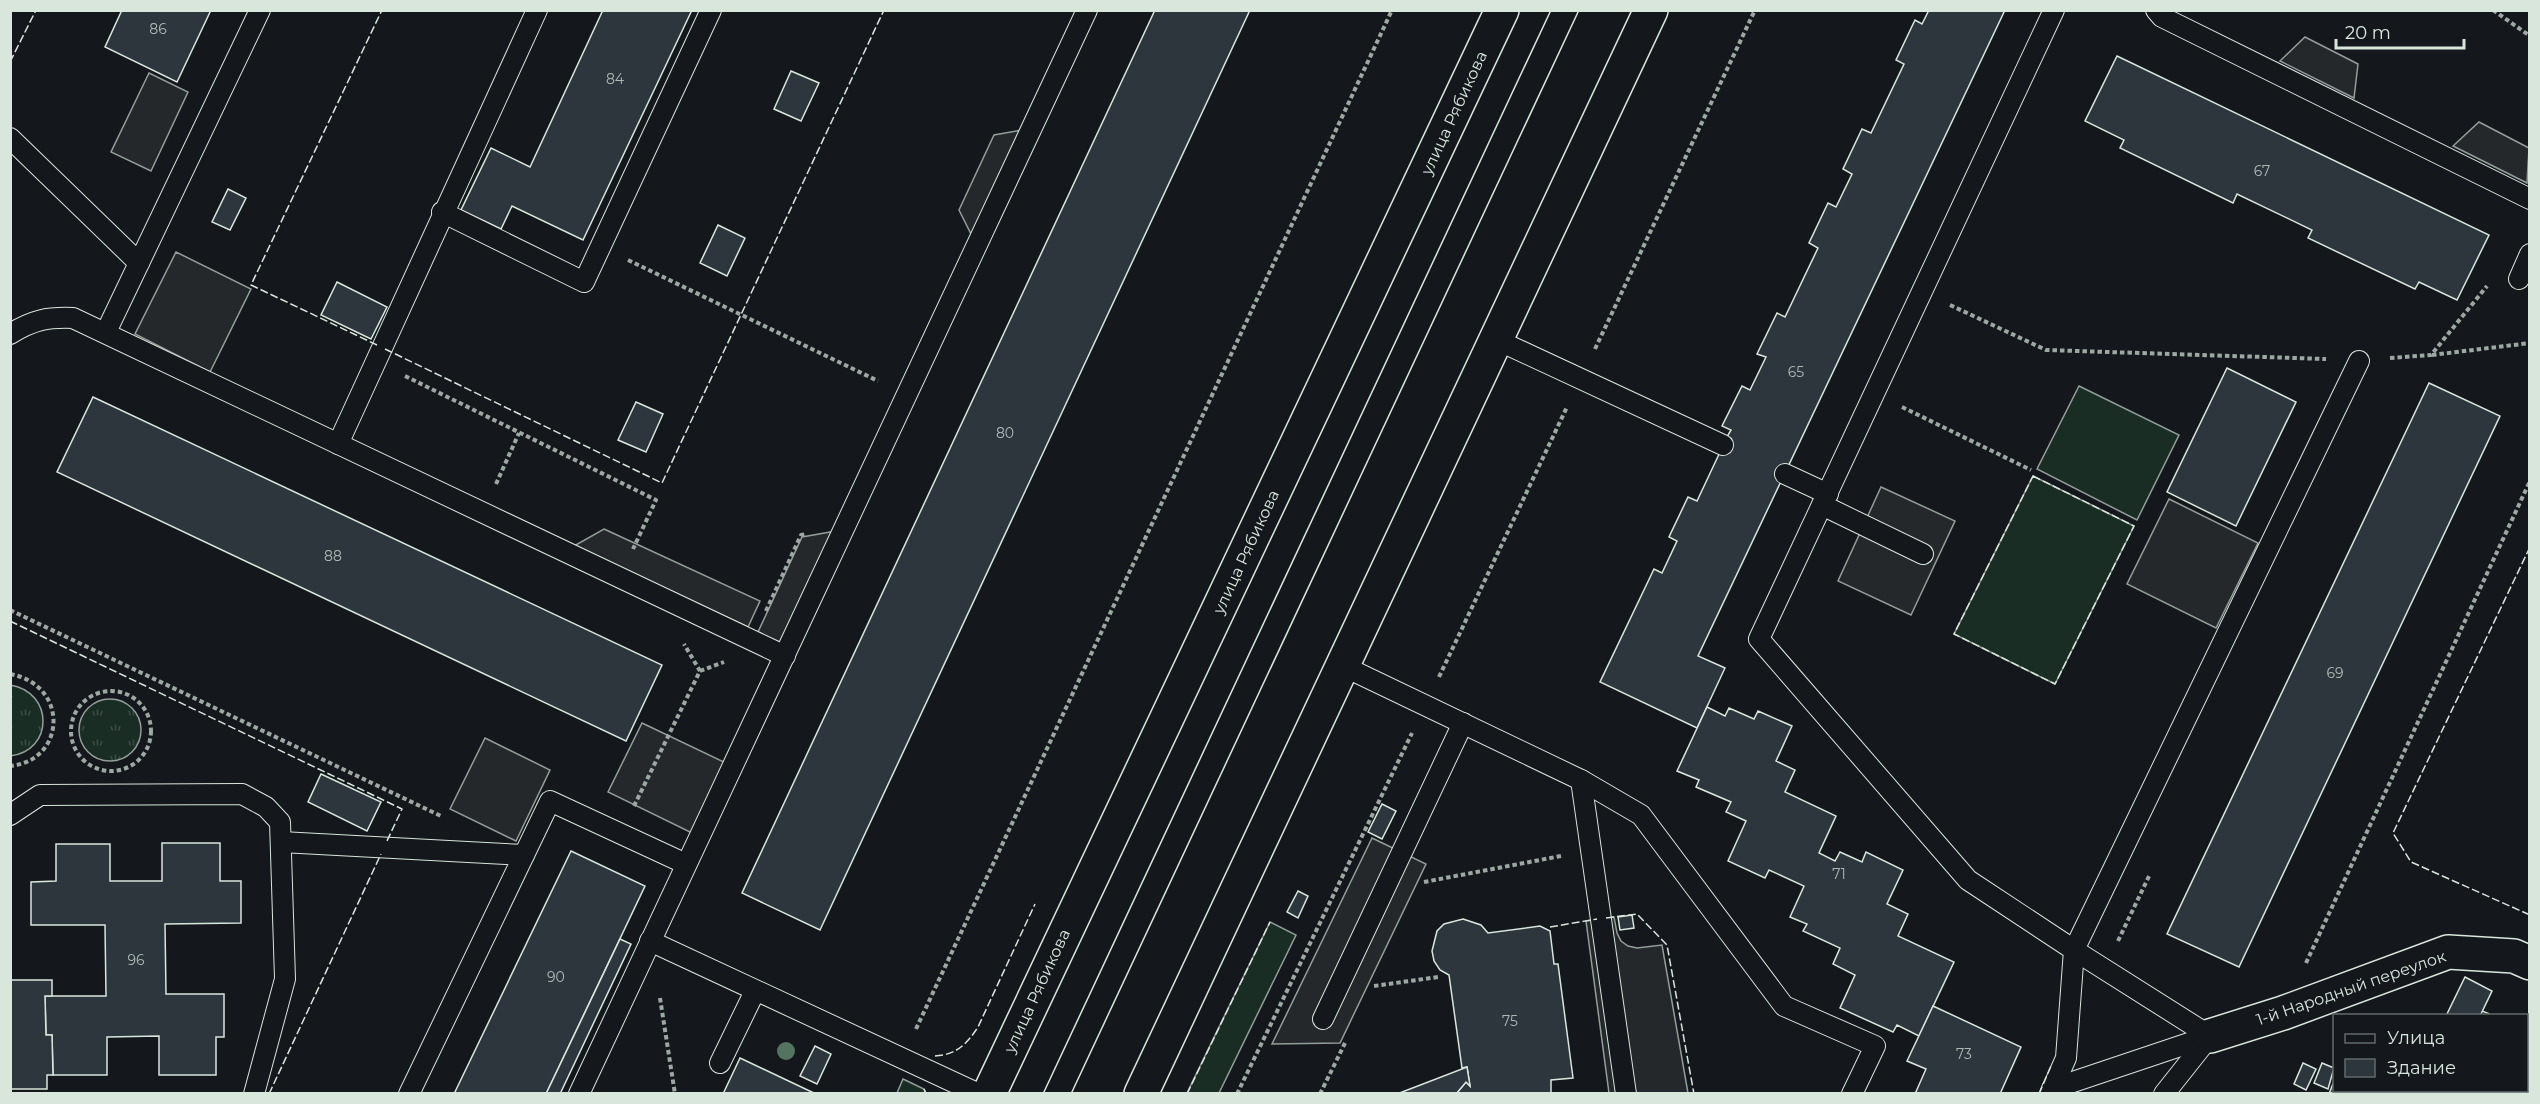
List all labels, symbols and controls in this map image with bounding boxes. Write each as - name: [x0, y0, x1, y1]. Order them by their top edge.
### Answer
- scale bar: [2336, 12, 2464, 50]
- house number: 86: [149, 20, 167, 38]
- text: 20 m: [2345, 22, 2391, 44]
- street label: улица Рябикова: [1417, 48, 1491, 179]
- house number: 84: [606, 70, 625, 88]
- house number: 67: [2254, 162, 2270, 180]
- house number: 65: [1788, 363, 1804, 381]
- house number: 80: [996, 424, 1014, 442]
- street label: улица Рябикова: [1209, 487, 1283, 618]
- house number: 88: [324, 547, 342, 565]
- house number: 69: [2326, 664, 2344, 682]
- house number: 71: [1832, 865, 1846, 883]
- street label: улица Рябикова: [1000, 926, 1074, 1057]
- street label: 1-й Народный переулок: [2254, 946, 2449, 1029]
- house number: 96: [127, 951, 145, 969]
- house number: 90: [547, 968, 565, 986]
- house number: 75: [1502, 1012, 1518, 1030]
- legend: [2333, 1014, 2528, 1092]
- text: Улица: [2387, 1027, 2445, 1049]
- house number: 73: [1956, 1045, 1972, 1063]
- text: Здание: [2387, 1057, 2456, 1079]

